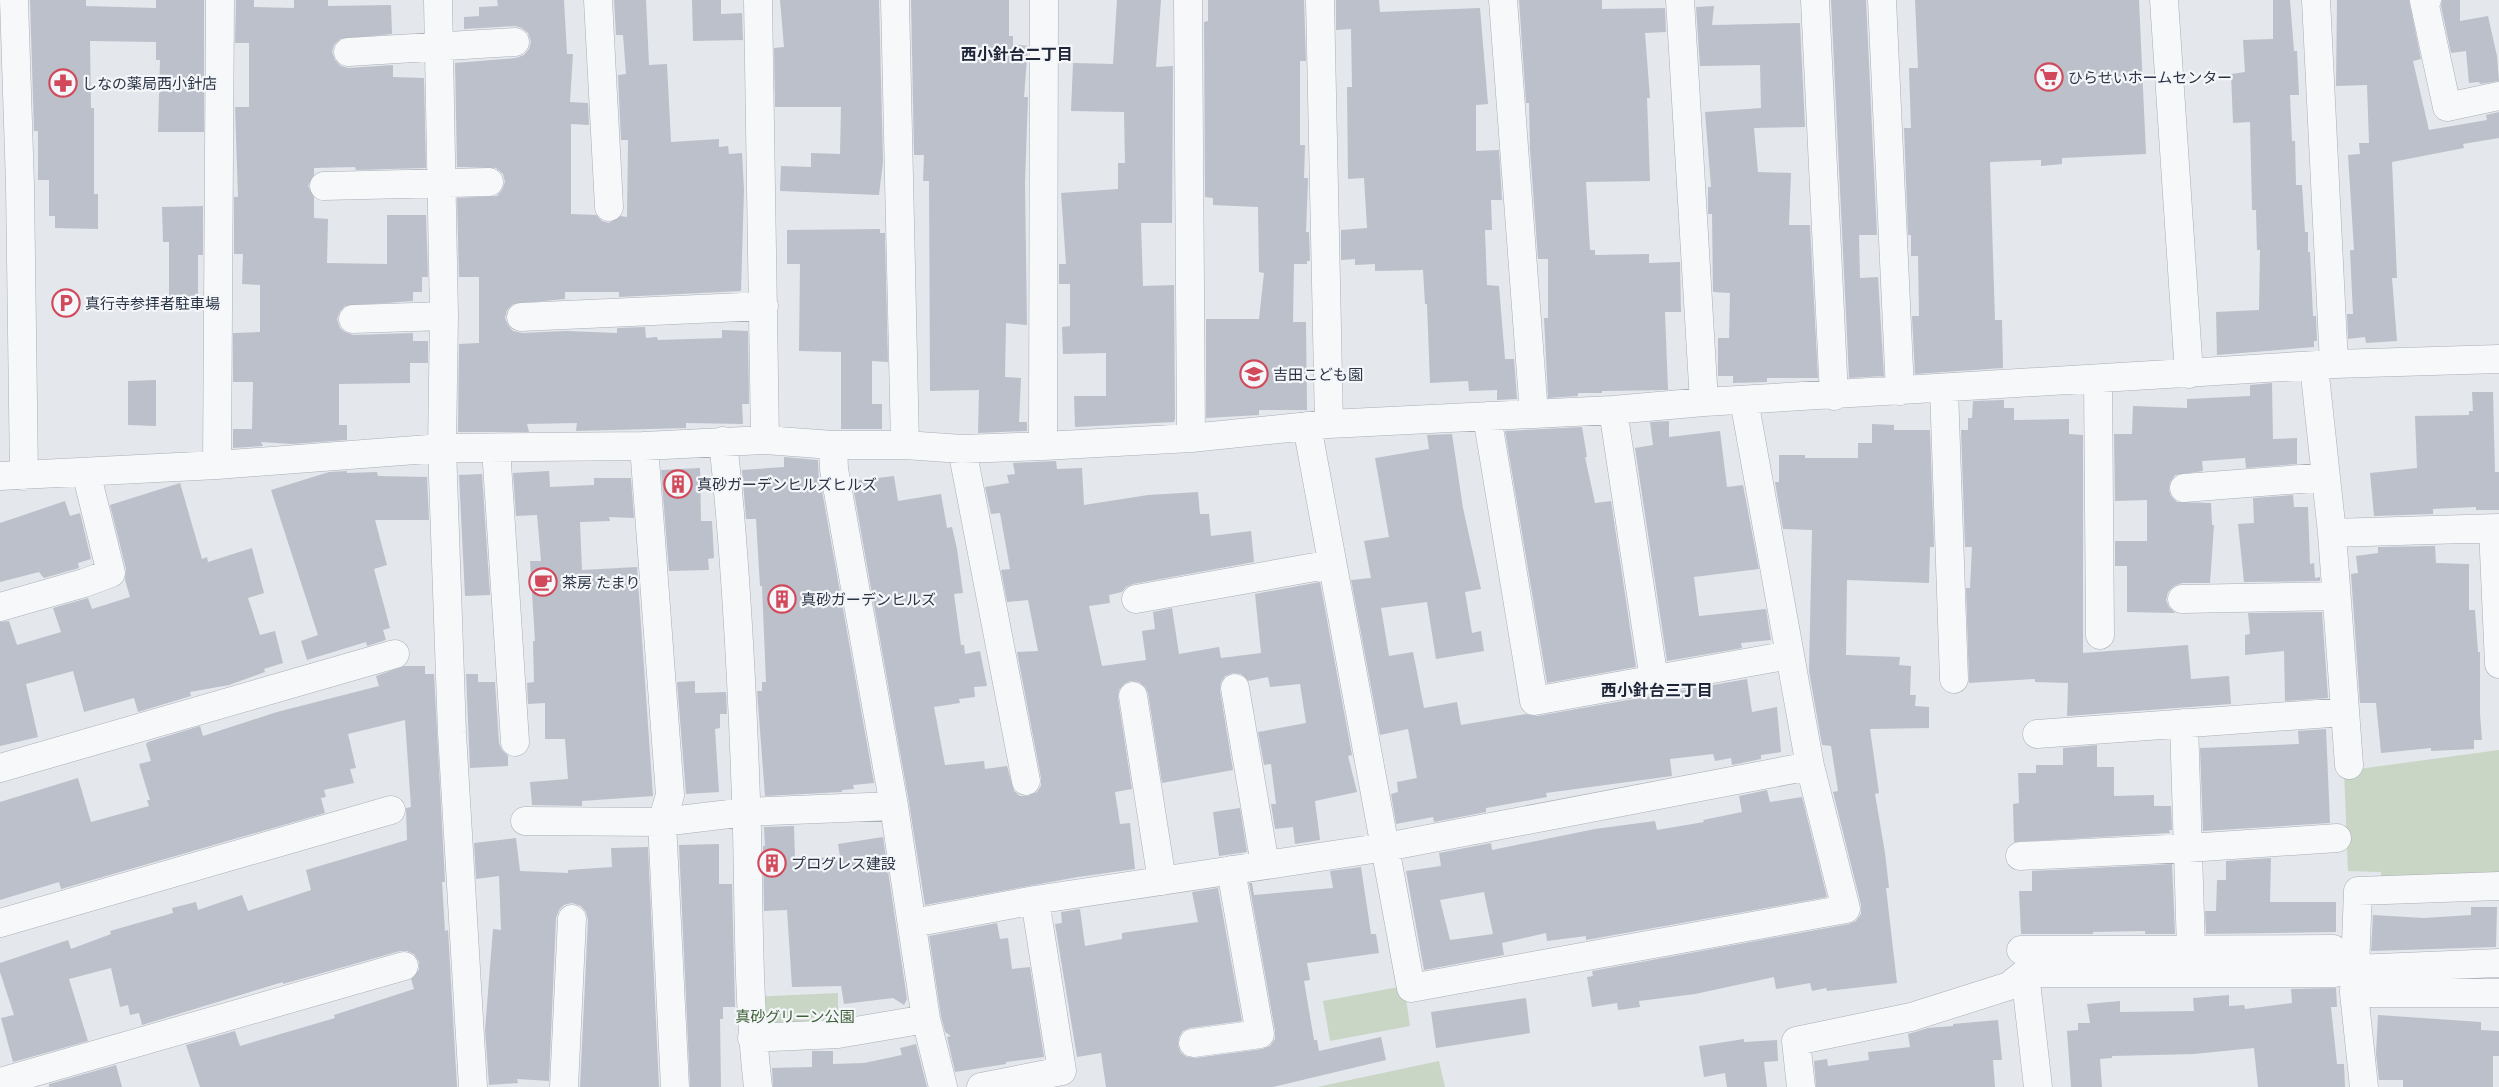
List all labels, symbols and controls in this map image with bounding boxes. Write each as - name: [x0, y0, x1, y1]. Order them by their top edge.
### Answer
- district label: 西小針台二丁目: [961, 43, 1073, 65]
- supermarket icon: ひらせいホームセンター: [2034, 62, 2064, 92]
- place label: ひらせいホームセンター: [2068, 67, 2232, 87]
- pharmacy icon: しなの薬局西小針店: [48, 68, 78, 98]
- place label: しなの薬局西小針店: [82, 73, 217, 93]
- parking icon: 真行寺参拝者駐車場: [51, 288, 81, 318]
- place label: 真行寺参拝者駐車場: [85, 293, 220, 313]
- school or university icon: 吉田こども園: [1239, 359, 1269, 389]
- place label: 吉田こども園: [1273, 364, 1363, 384]
- building icon: 真砂ガーデンヒルズヒルズ: [663, 469, 693, 499]
- place label: 真砂ガーデンヒルズヒルズ: [697, 474, 877, 494]
- cafe icon: 茶房 たまり: [528, 567, 558, 597]
- place label: 茶房 たまり: [562, 572, 640, 592]
- building icon: 真砂ガーデンヒルズ: [767, 584, 797, 614]
- place label: 真砂ガーデンヒルズ: [801, 589, 936, 609]
- district label: 西小針台三丁目: [1601, 679, 1713, 701]
- building icon: プログレス建設: [757, 848, 787, 878]
- place label: プログレス建設: [791, 853, 896, 873]
- park label: 真砂グリーン公園: [735, 1006, 855, 1026]

